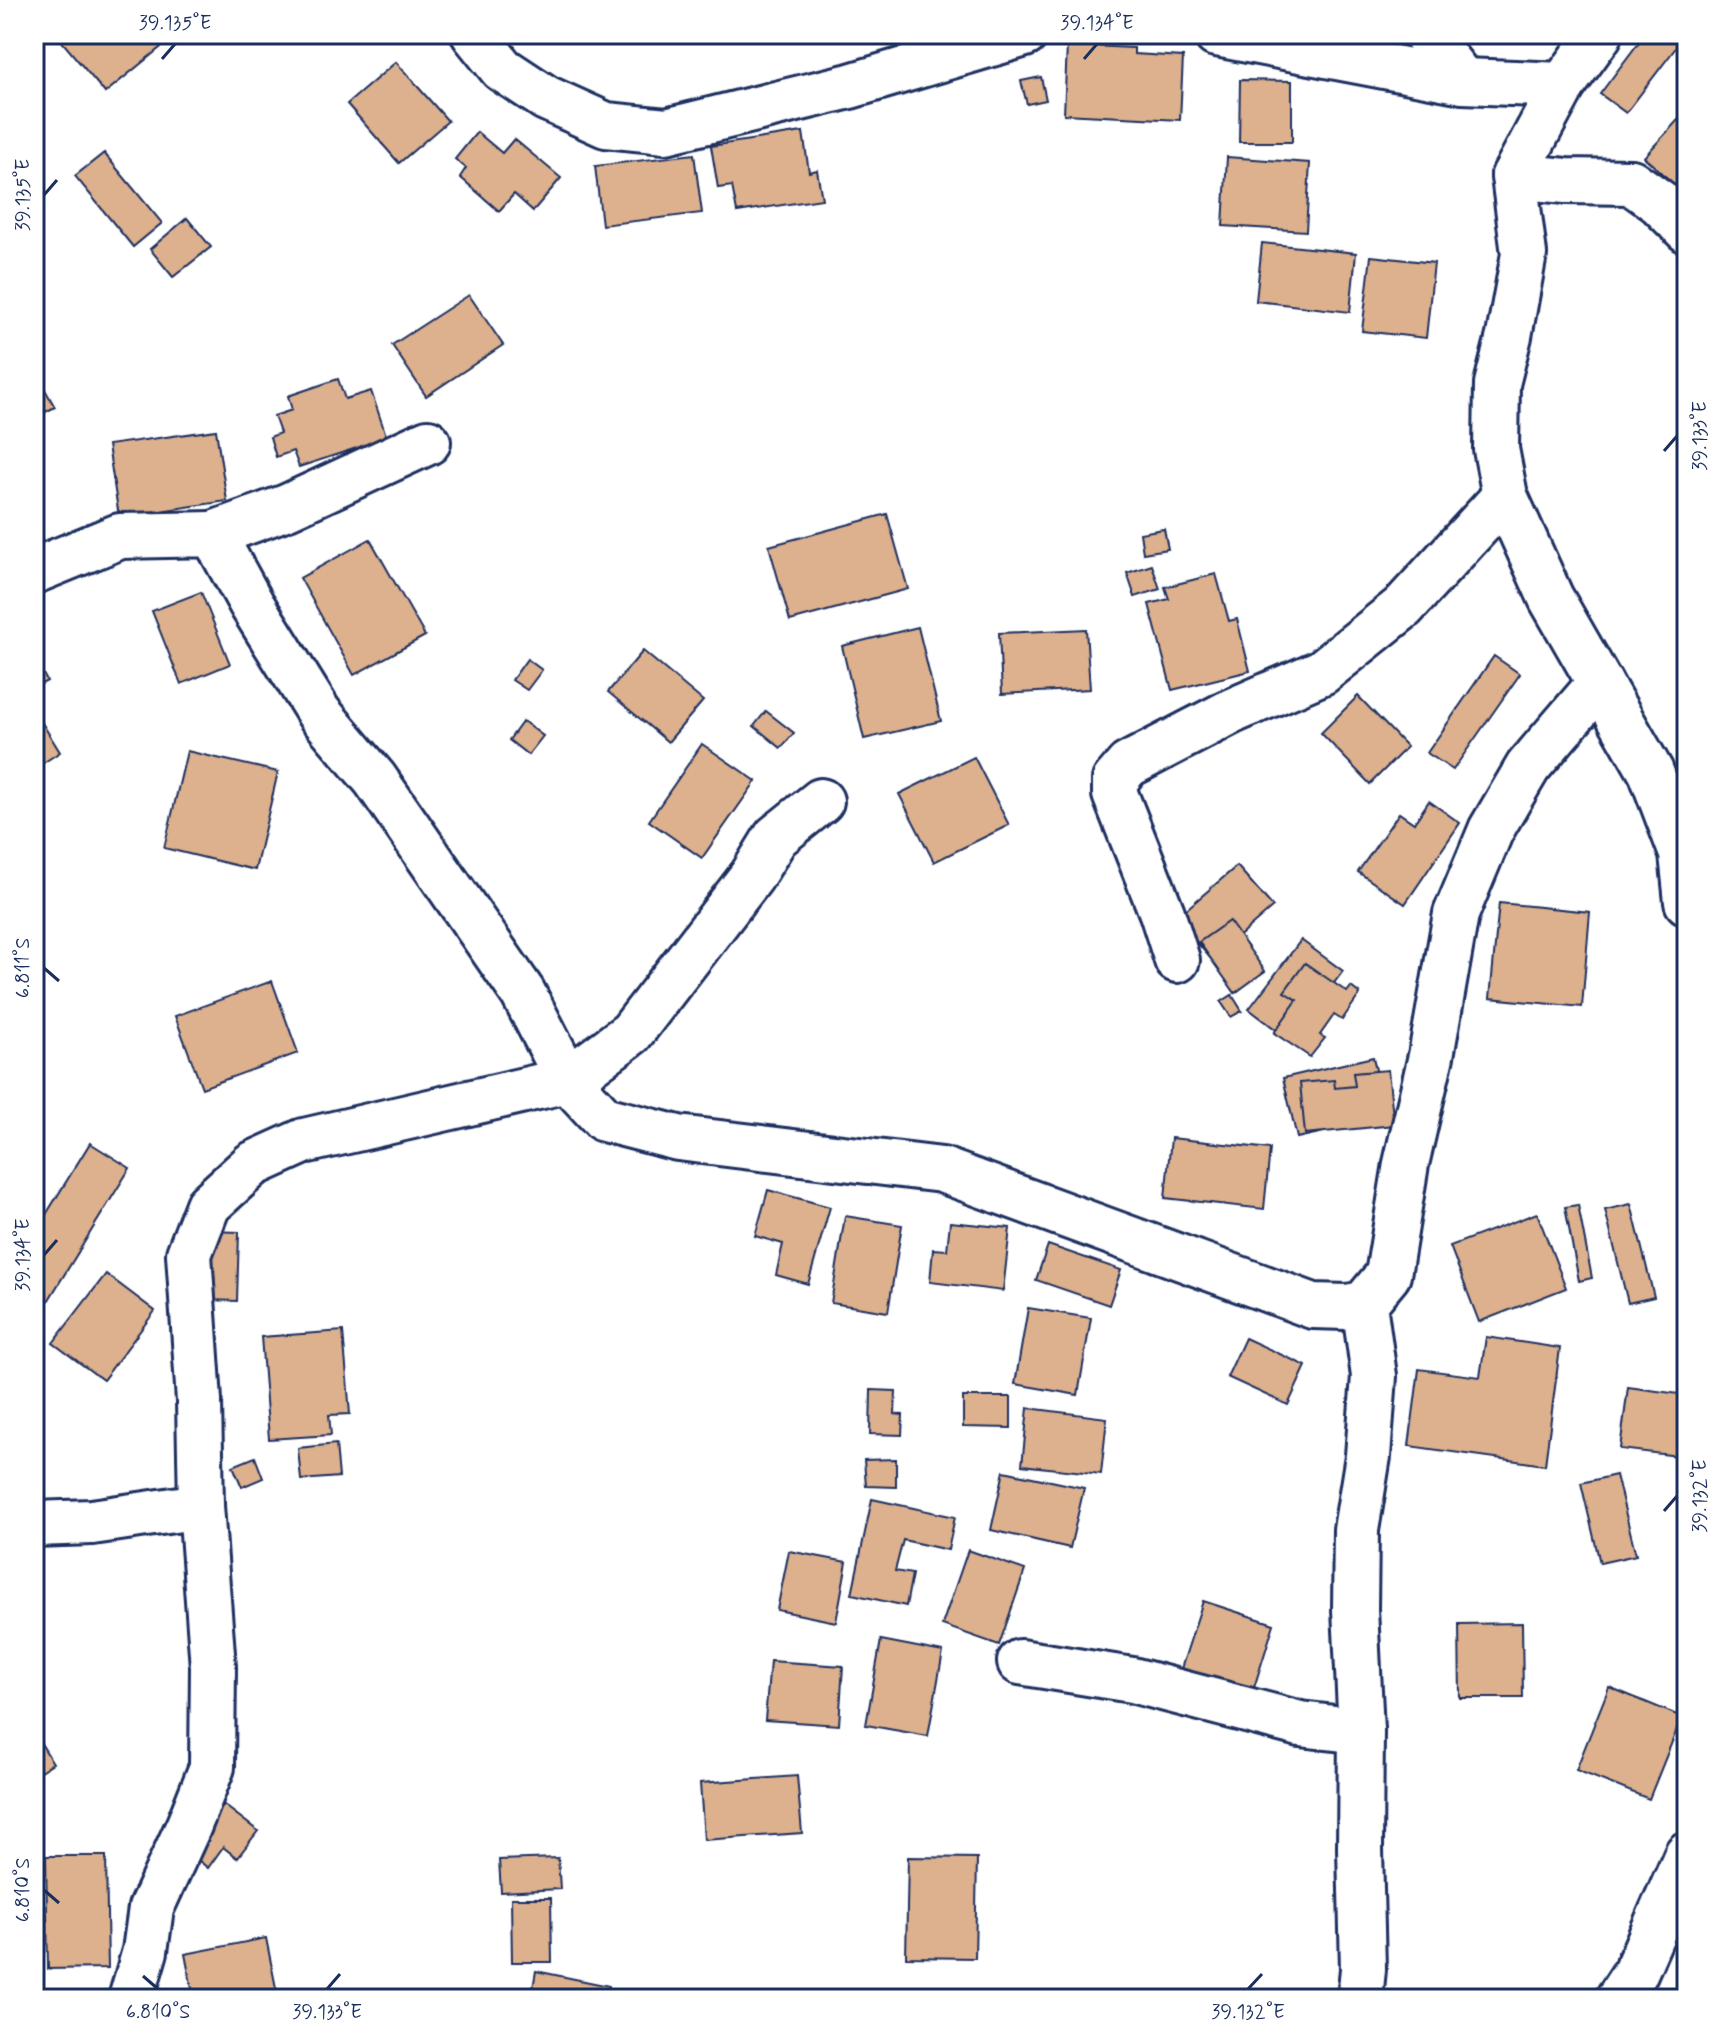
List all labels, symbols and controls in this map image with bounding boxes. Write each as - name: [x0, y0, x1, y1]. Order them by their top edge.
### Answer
- text: 39.135°E: [139, 10, 211, 37]
- text: 39.134°E: [1060, 10, 1134, 37]
- text: 39.135°E: [10, 159, 37, 231]
- text: 39.133°E: [1687, 401, 1714, 471]
- text: 6.811°S: [10, 938, 37, 998]
- text: 39.134°E: [10, 1218, 37, 1292]
- text: 39.132°E: [1687, 1459, 1714, 1533]
- text: 6.810°S: [10, 1858, 37, 1922]
- text: 6.810°S: [126, 1999, 190, 2026]
- text: 39.133°E: [292, 1999, 362, 2026]
- text: 39.132°E: [1211, 1999, 1285, 2026]

